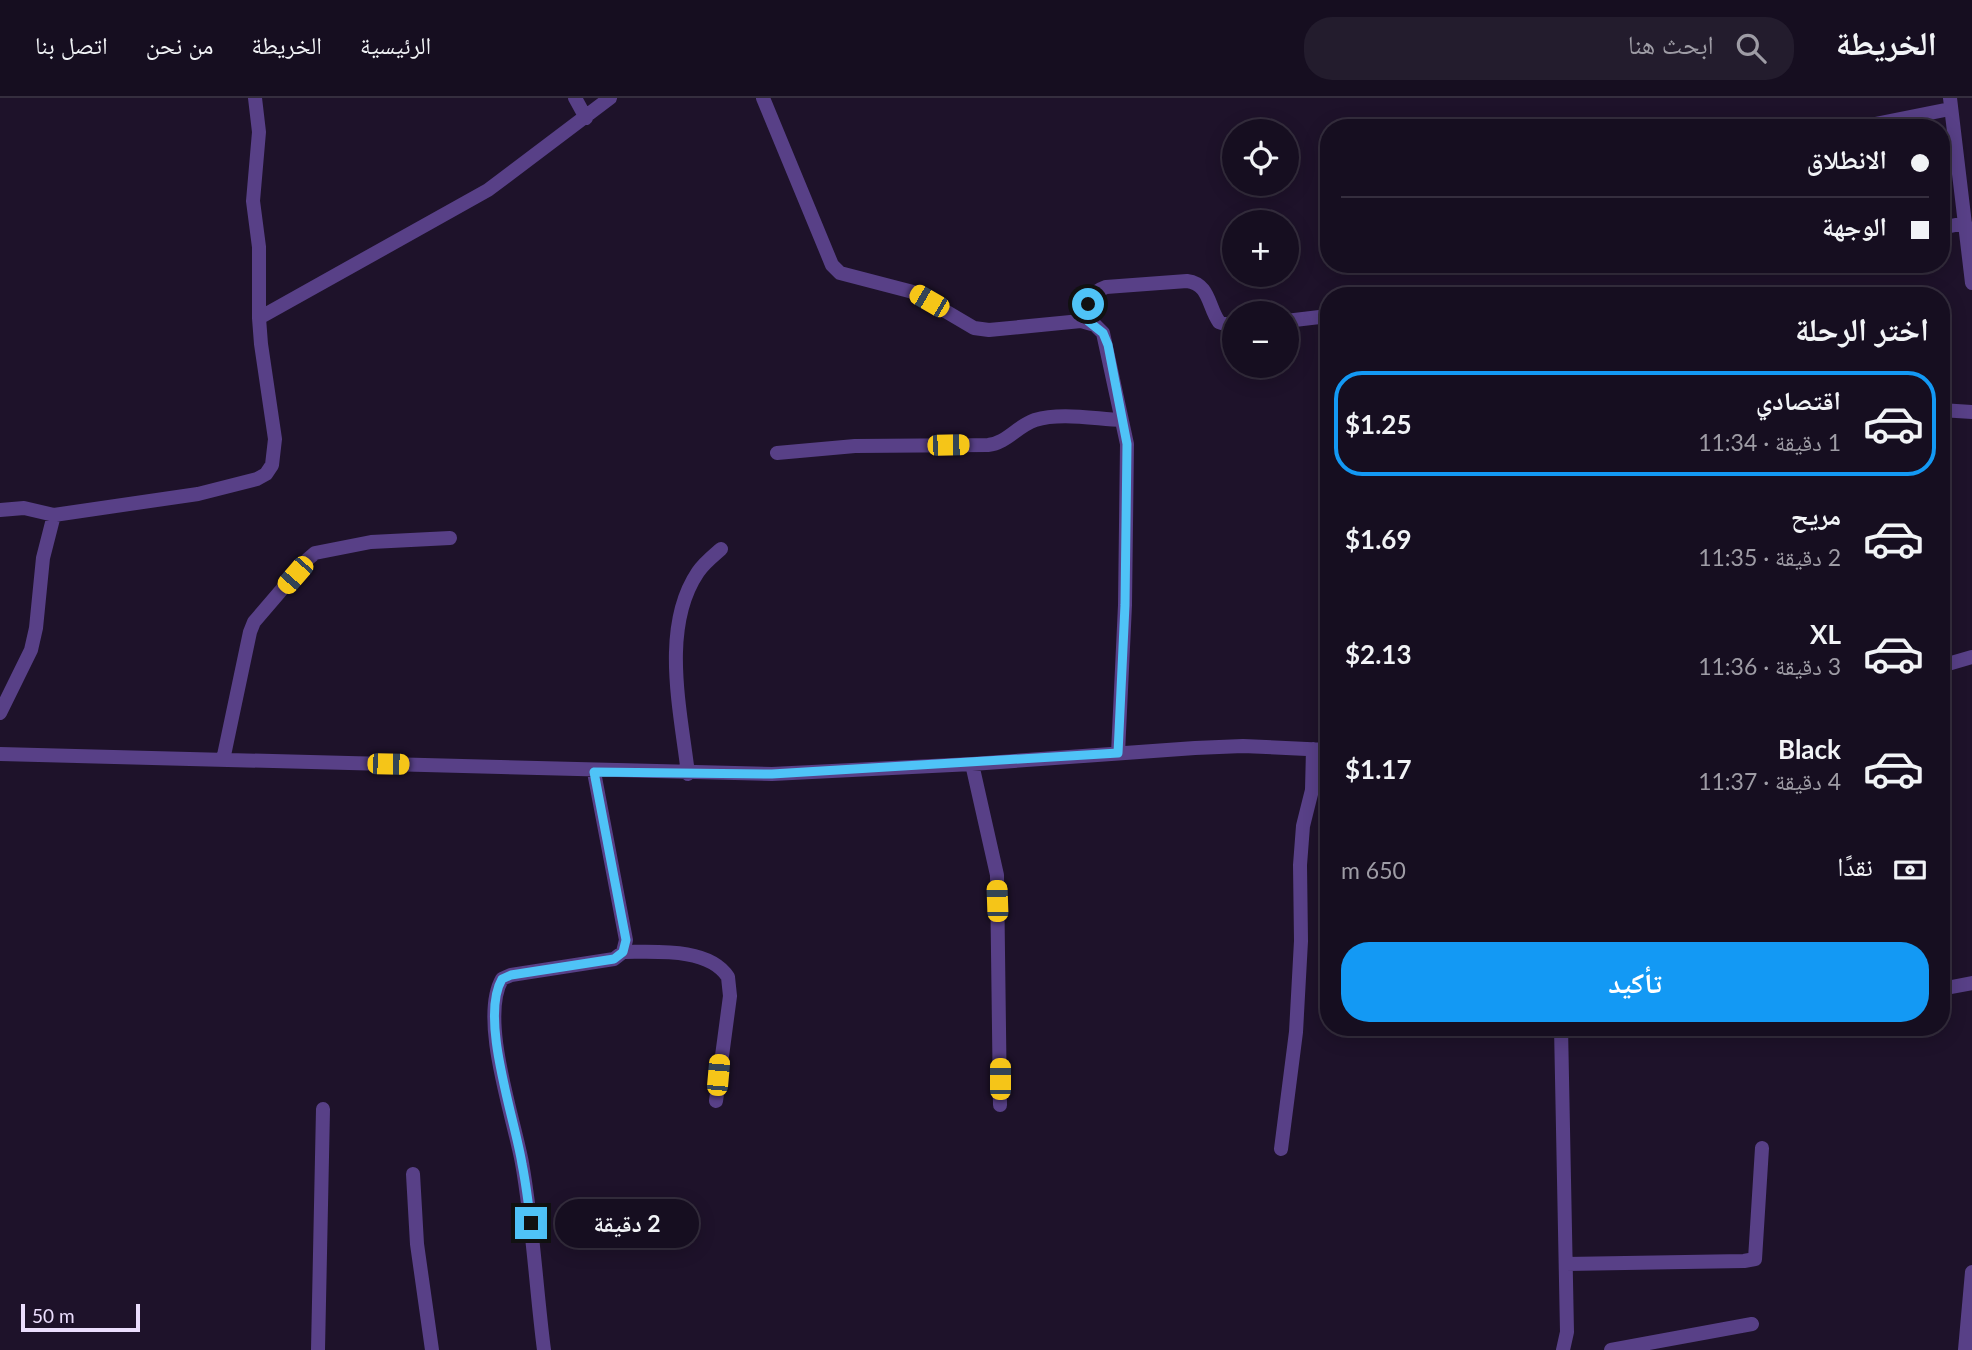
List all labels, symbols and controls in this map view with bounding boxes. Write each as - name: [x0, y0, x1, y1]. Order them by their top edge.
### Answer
- search box: [1304, 17, 1794, 80]
- text: الخريطة: [1836, 22, 1937, 62]
- text: ابحث هنا: [1628, 28, 1714, 60]
- icon: search: [1732, 29, 1770, 67]
- text: اتصل بنا: [35, 30, 108, 59]
- text: من نحن: [146, 30, 213, 59]
- text: الخريطة: [251, 30, 322, 59]
- text: الرئيسية: [360, 30, 431, 59]
- map controls: [1222, 119, 1299, 378]
- button: locate: [1222, 119, 1299, 196]
- text: الانطلاق: [1807, 143, 1887, 175]
- button: +: [1222, 210, 1299, 287]
- text: الوجهة: [1822, 210, 1887, 242]
- car: [906, 281, 953, 321]
- route start: [1072, 288, 1104, 320]
- button: −: [1222, 301, 1299, 378]
- text: اختر الرحلة: [1795, 309, 1929, 348]
- text: اقتصادي: [1756, 384, 1841, 416]
- icon: car: [1862, 392, 1925, 455]
- text: $1.25: [1345, 408, 1412, 440]
- text: 1 دقيقة · 11:34: [1698, 428, 1841, 456]
- car: [927, 434, 970, 456]
- text: مريح: [1791, 499, 1841, 531]
- icon: car: [1862, 507, 1925, 570]
- text: $1.69: [1345, 523, 1412, 555]
- text: 2 دقيقة · 11:35: [1698, 543, 1841, 571]
- car: [274, 552, 317, 598]
- text: XL: [1810, 618, 1841, 650]
- icon: car: [1862, 622, 1925, 685]
- text: $2.13: [1345, 638, 1412, 670]
- text: 3 دقيقة · 11:36: [1698, 652, 1841, 680]
- text: Black: [1778, 733, 1841, 765]
- icon: car: [1862, 737, 1925, 800]
- car: [367, 753, 410, 775]
- text: $1.17: [1345, 753, 1412, 785]
- text: 4 دقيقة · 11:37: [1698, 767, 1841, 795]
- text: نقدًا: [1837, 850, 1873, 882]
- icon: cash: [1891, 851, 1929, 889]
- text: 650 m: [1341, 856, 1406, 884]
- car: [986, 880, 1009, 922]
- button: تأكيد: [1341, 942, 1929, 1022]
- car: [706, 1053, 731, 1097]
- car: [990, 1058, 1011, 1100]
- callout: 2 دقيقة: [556, 1198, 699, 1248]
- route end: [515, 1207, 547, 1239]
- text: 2 دقيقة: [593, 1209, 661, 1237]
- scale bar: [21, 1301, 140, 1333]
- text: 50 m: [32, 1304, 75, 1327]

